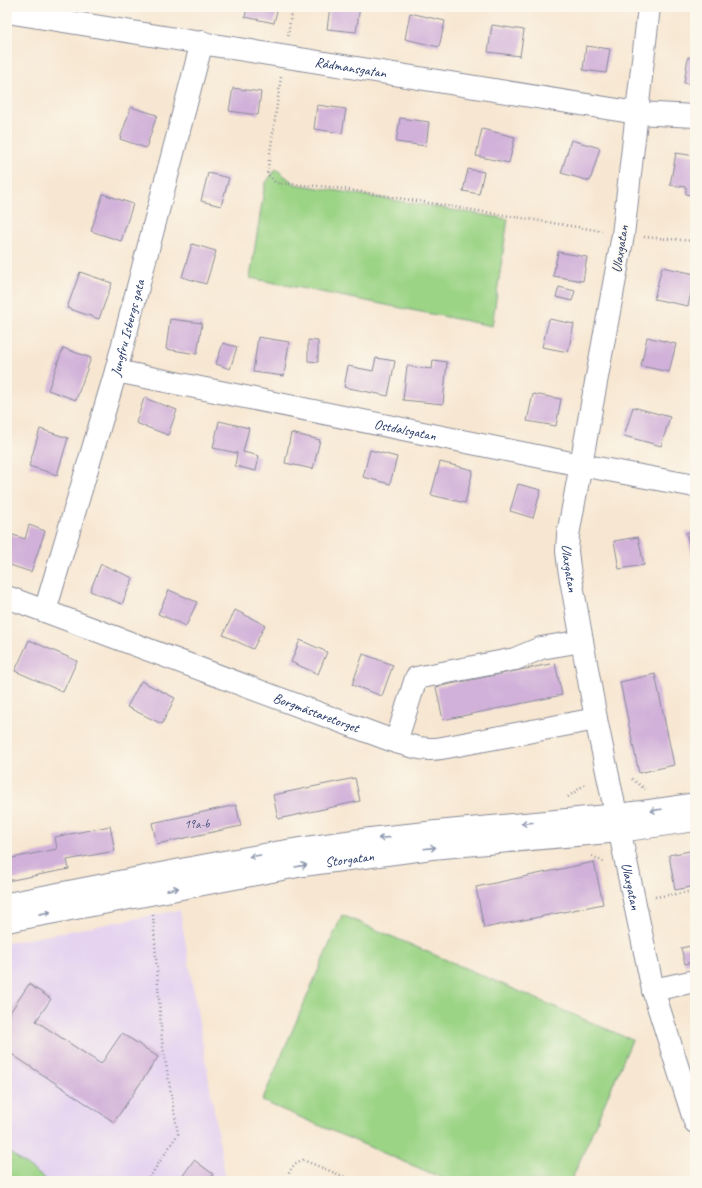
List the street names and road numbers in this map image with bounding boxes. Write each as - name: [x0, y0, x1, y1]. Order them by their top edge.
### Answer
- street label: Rådmansgatan: [314, 53, 388, 81]
- street label: Ulaxgatan: [608, 223, 632, 274]
- street label: Jungfru Isbergs gata: [106, 276, 148, 379]
- street label: Ostdalsgatan: [373, 415, 438, 444]
- street label: Ulaxgatan: [558, 544, 582, 594]
- street label: Borgmästaretorget: [271, 689, 363, 736]
- street label: Storgatan: [324, 847, 375, 871]
- street label: Ulaxgatan: [618, 861, 645, 912]

